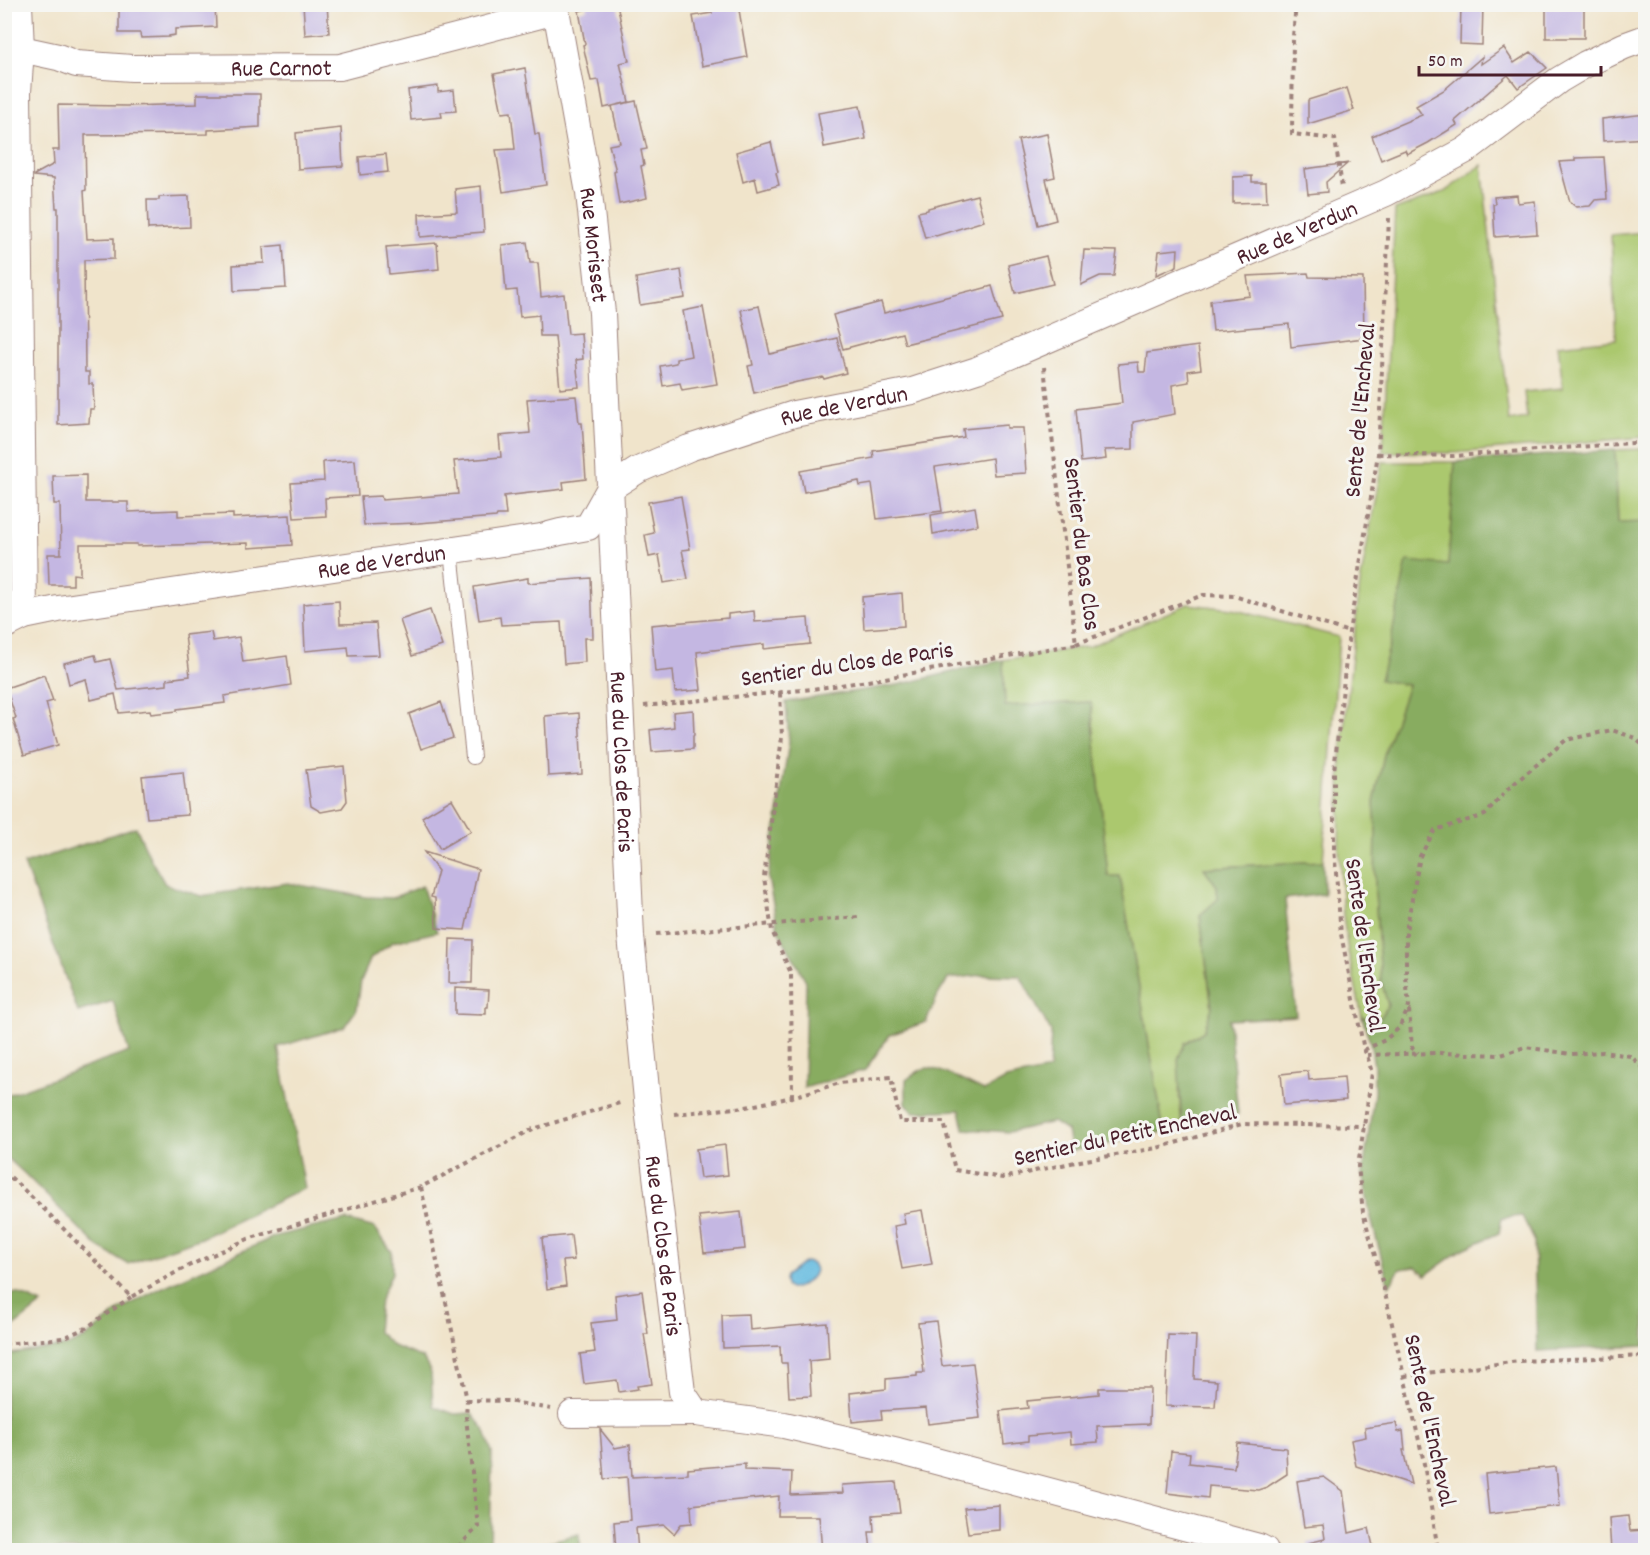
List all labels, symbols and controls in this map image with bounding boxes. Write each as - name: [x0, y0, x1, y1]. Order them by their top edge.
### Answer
- scale bar: [1419, 39, 1600, 77]
- text: 50 m: [1428, 50, 1463, 75]
- street label: Rue Carnot: [231, 53, 332, 88]
- street label: Rue Morisset: [568, 185, 615, 305]
- street label: Rue de Verdun: [1232, 193, 1364, 276]
- street label: Sente de l'Encheval: [1337, 321, 1387, 499]
- street label: Rue de Verdun: [776, 378, 911, 437]
- street label: Sentier du Bas Clos: [1053, 456, 1108, 633]
- street label: Rue de Verdun: [315, 537, 448, 590]
- street label: Sentier du Clos de Paris: [739, 634, 956, 698]
- street label: Rue du Clos de Paris: [599, 670, 641, 854]
- street label: Sente de l'Encheval: [1334, 856, 1392, 1035]
- street label: Sentier du Petit Encheval: [1011, 1097, 1240, 1177]
- street label: Rue du Clos de Paris: [634, 1154, 689, 1339]
- street label: Sente de l'Encheval: [1393, 1331, 1463, 1510]

